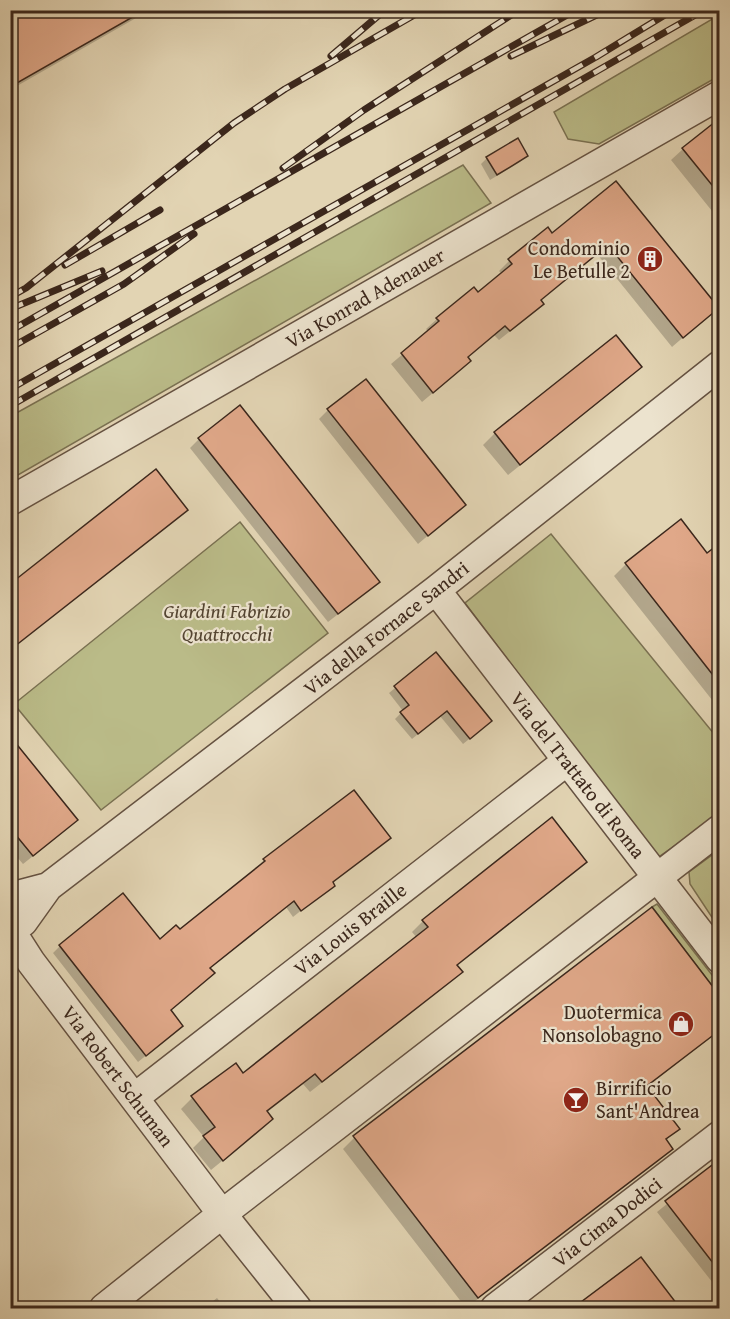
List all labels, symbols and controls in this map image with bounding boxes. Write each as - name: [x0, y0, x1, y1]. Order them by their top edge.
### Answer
- place label: Condominio Le Betulle 2: [528, 233, 630, 285]
- street label: Via Konrad Adenauer: [280, 240, 450, 355]
- building icon: Condominio Le Betulle 2: [635, 244, 665, 274]
- street label: Via della Fornace Sandri: [297, 553, 475, 702]
- park label: Giardini Fabrizio Quattrocchi: [164, 596, 291, 648]
- street label: Via del Trattato di Roma: [504, 685, 653, 865]
- street label: Via Louis Braille: [287, 875, 412, 982]
- place label: Duotermica Nonsolobagno: [542, 997, 663, 1049]
- street label: Via Robert Schuman: [55, 999, 181, 1153]
- shop icon: Duotermica Nonsolobagno: [666, 1009, 696, 1039]
- place label: Birrificio Sant'Andrea: [596, 1073, 700, 1125]
- bar icon: Birrificio Sant'Andrea: [561, 1085, 591, 1115]
- street label: Via Cima Dodici: [546, 1169, 668, 1274]

